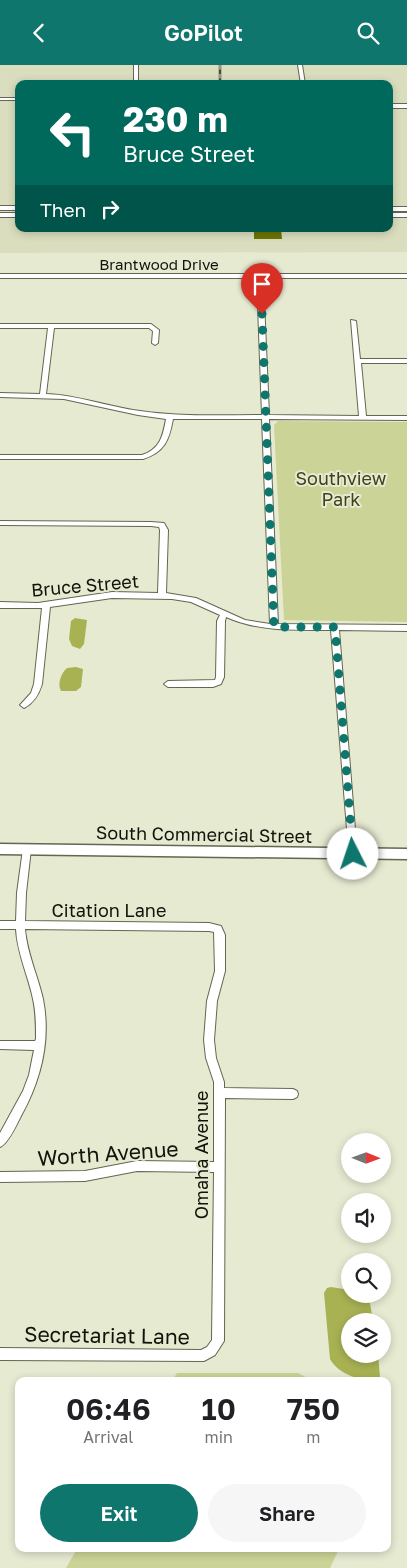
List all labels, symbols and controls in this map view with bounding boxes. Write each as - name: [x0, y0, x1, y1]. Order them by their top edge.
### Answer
- icon: back: [25, 19, 53, 47]
- text: GoPilot: [164, 19, 243, 46]
- icon: search: [354, 19, 382, 47]
- text: 230 m: [123, 98, 228, 140]
- icon: left: [40, 100, 105, 165]
- text: Bruce Street: [123, 140, 255, 167]
- icon: right: [96, 195, 124, 223]
- text: Then: [40, 198, 86, 221]
- street label: Brantwood Drive: [99, 255, 219, 273]
- pin: [241, 263, 283, 314]
- icon: arrive: [248, 270, 276, 298]
- park label: Southview Park: [296, 467, 387, 510]
- street label: Bruce Street: [30, 569, 140, 601]
- street label: South Commercial Street: [96, 821, 312, 847]
- position arrow: [326, 827, 378, 879]
- street label: Citation Lane: [52, 899, 166, 921]
- street label: Omaha Avenue: [190, 1091, 212, 1219]
- north arrow: [341, 1133, 391, 1183]
- map controls: [341, 1133, 391, 1363]
- street label: Worth Avenue: [37, 1135, 179, 1171]
- button: sound: [341, 1193, 391, 1243]
- button: search: [341, 1253, 391, 1303]
- button: layers: [341, 1313, 391, 1363]
- street label: Secretariat Lane: [24, 1321, 190, 1349]
- text: 06:46: [66, 1391, 151, 1427]
- text: 10: [202, 1391, 236, 1427]
- text: 750: [287, 1391, 340, 1427]
- text: Arrival: [83, 1427, 133, 1447]
- text: min: [205, 1427, 233, 1447]
- text: m: [306, 1427, 320, 1447]
- button: Exit: [40, 1484, 198, 1542]
- button: Share: [208, 1484, 366, 1542]

